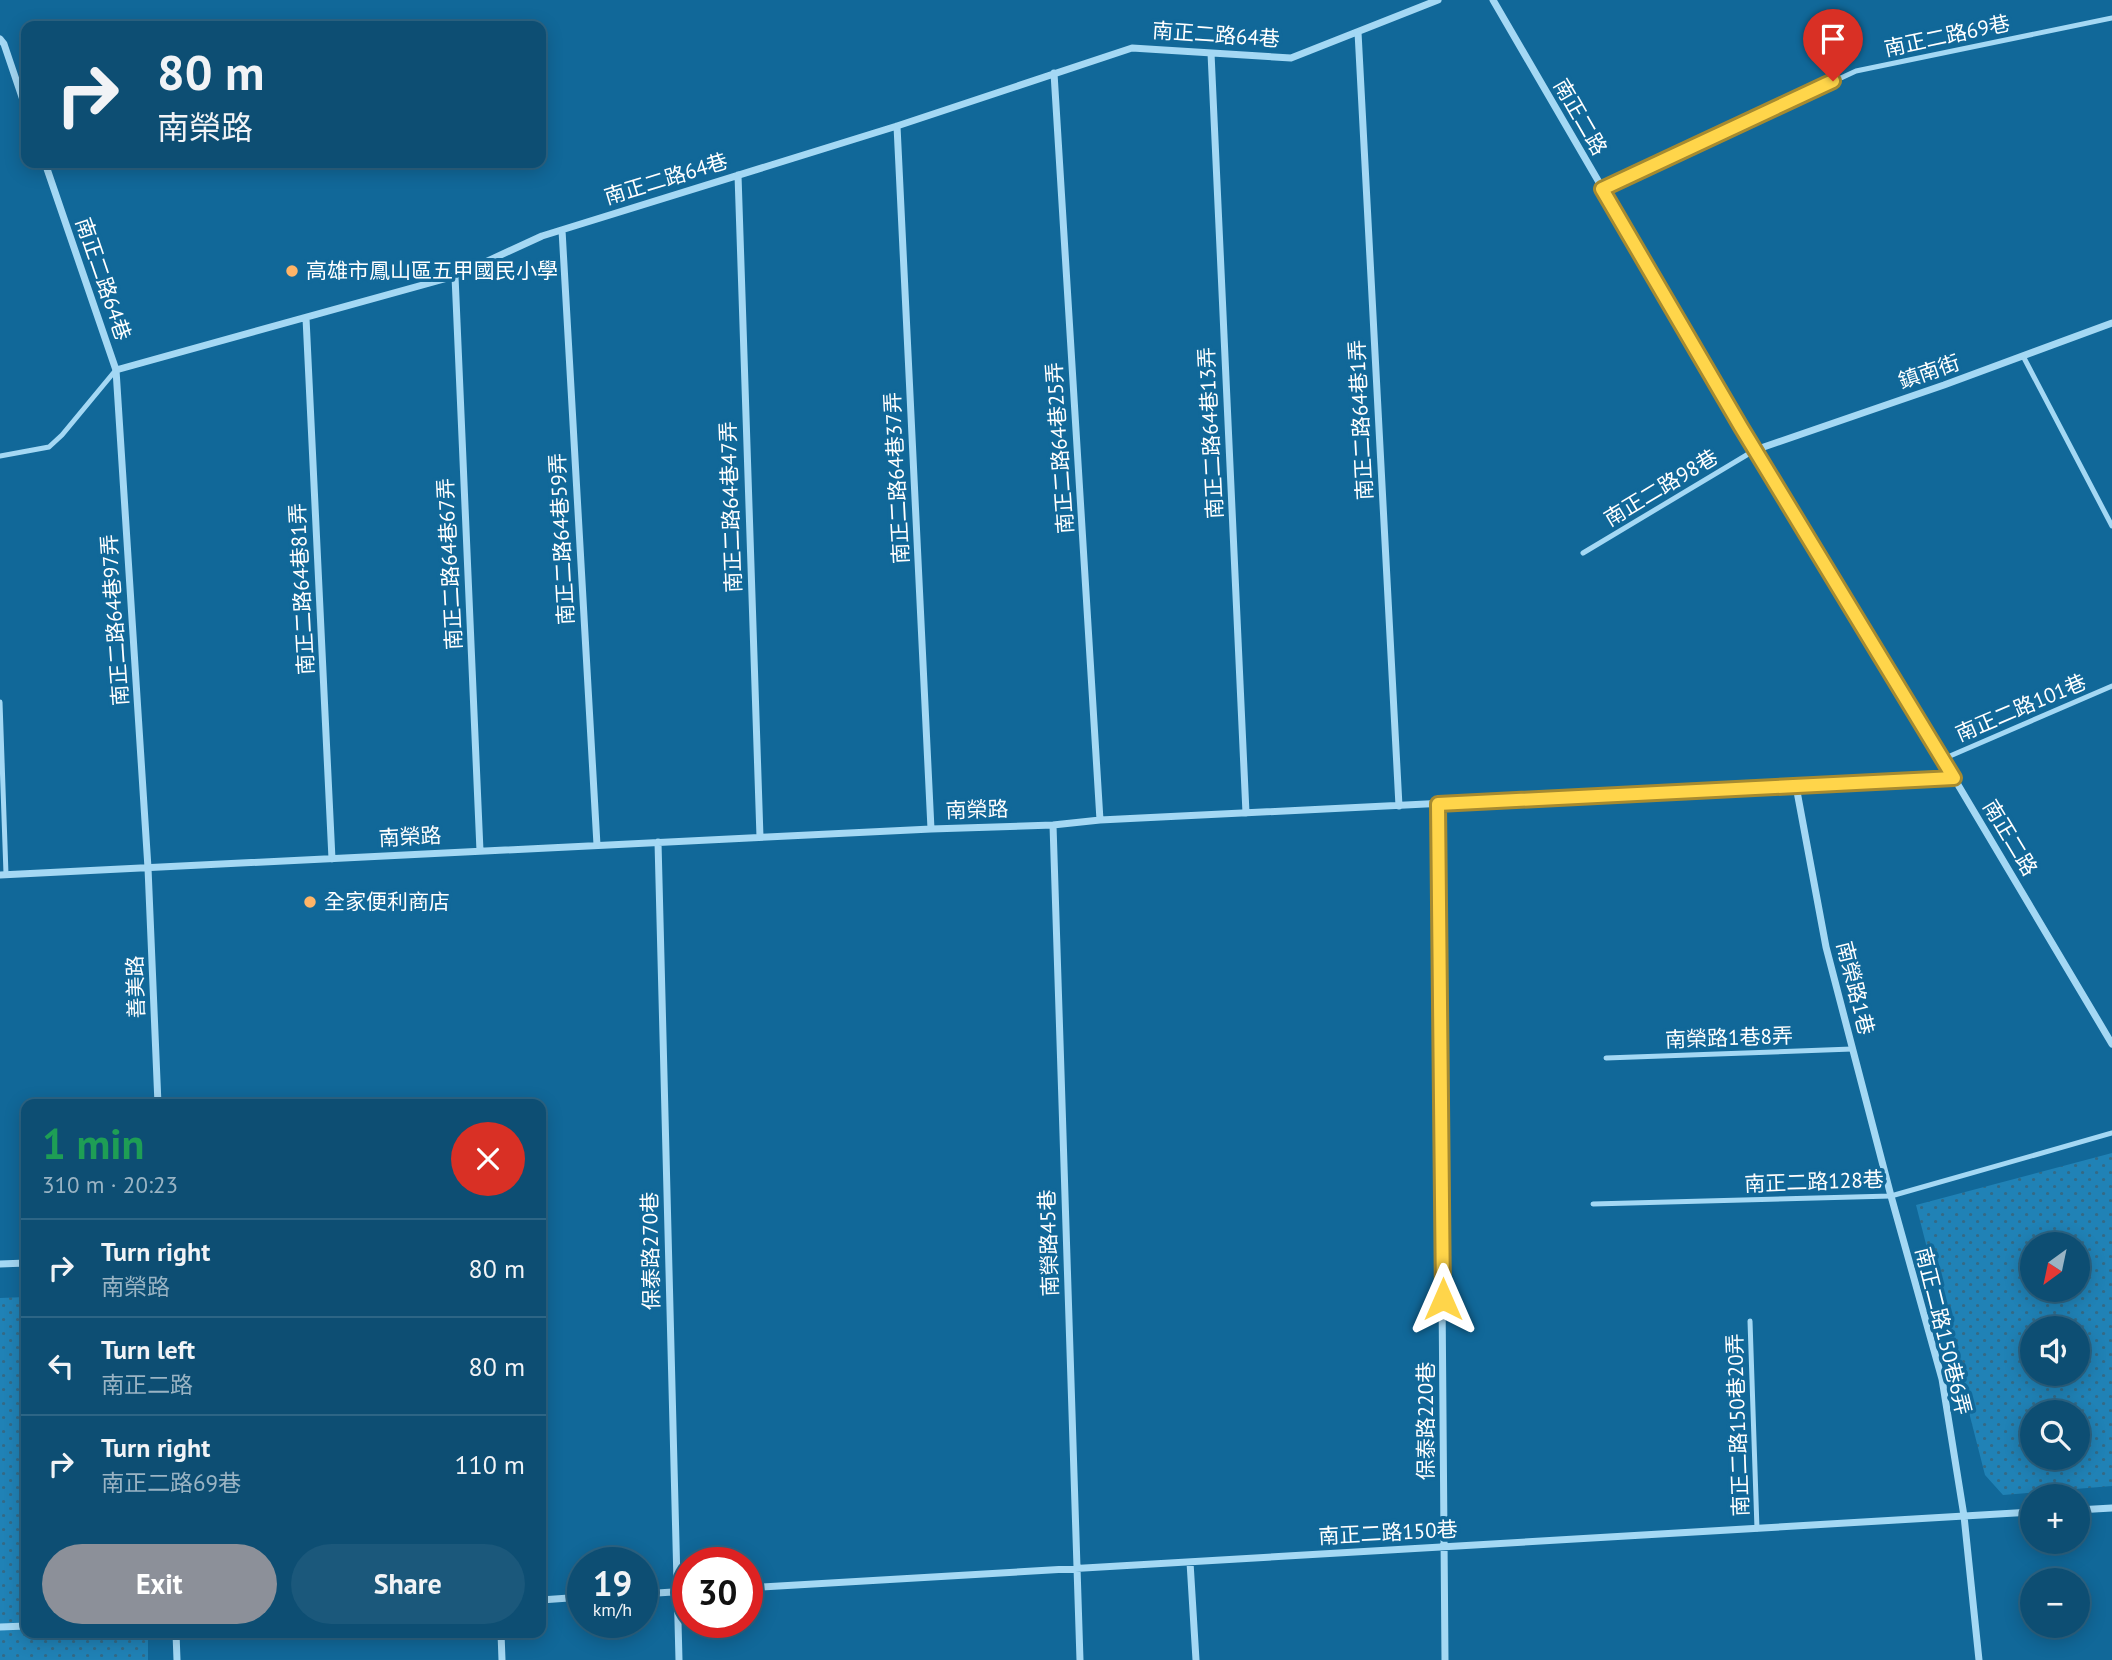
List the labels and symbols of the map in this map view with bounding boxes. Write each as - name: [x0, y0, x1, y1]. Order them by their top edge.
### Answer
- pin: [1803, 9, 1863, 81]
- street label: 南正二路69巷: [1882, 9, 2012, 62]
- street label: 南正二路64巷: [1151, 17, 1281, 52]
- street label: 南正二路: [1548, 74, 1613, 160]
- street label: 南正二路64巷: [601, 147, 731, 210]
- street label: 南正二路64巷: [70, 214, 137, 344]
- place label: 高雄市鳳山區五甲國民小學: [306, 257, 558, 284]
- marker: 高雄市鳳山區五甲國民小學: [284, 263, 300, 279]
- street label: 南正二路64巷1弄: [1343, 339, 1378, 501]
- street label: 南正二路64巷13弄: [1193, 347, 1228, 520]
- street label: 鎮南街: [1895, 349, 1963, 395]
- street label: 南正二路64巷25弄: [1040, 361, 1079, 535]
- street label: 南正二路64巷37弄: [879, 392, 914, 565]
- street label: 南正二路64巷47弄: [714, 421, 747, 593]
- street label: 南正二路98巷: [1599, 443, 1723, 532]
- street label: 南正二路64巷59弄: [544, 453, 579, 626]
- street label: 南正二路64巷67弄: [432, 478, 467, 651]
- street label: 南正二路64巷81弄: [284, 503, 319, 676]
- street label: 南正二路64巷97弄: [95, 533, 134, 707]
- street label: 南正二路101巷: [1951, 668, 2090, 747]
- street label: 南榮路: [945, 795, 1009, 824]
- street label: 南正二路: [1977, 795, 2044, 881]
- street label: 南榮路: [378, 821, 442, 852]
- place label: 全家便利商店: [324, 888, 450, 915]
- marker: 全家便利商店: [302, 894, 318, 910]
- street label: 南榮路1巷: [1831, 938, 1880, 1037]
- street label: 善美路: [121, 955, 150, 1019]
- street label: 南榮路1巷8弄: [1665, 1022, 1793, 1053]
- street label: 南正二路128巷: [1744, 1166, 1884, 1197]
- street label: 南榮路45巷: [1033, 1189, 1064, 1297]
- street label: 保泰路270巷: [636, 1192, 665, 1310]
- north arrow: [2020, 1232, 2090, 1302]
- street label: 南正二路150巷6弄: [1910, 1244, 1977, 1417]
- position arrow: [1406, 1262, 1480, 1336]
- street label: 南正二路150巷20弄: [1721, 1333, 1754, 1517]
- street label: 保泰路220巷: [1412, 1362, 1439, 1480]
- street label: 南正二路150巷: [1318, 1515, 1458, 1550]
- speed limit sign: 30: [672, 1547, 763, 1638]

